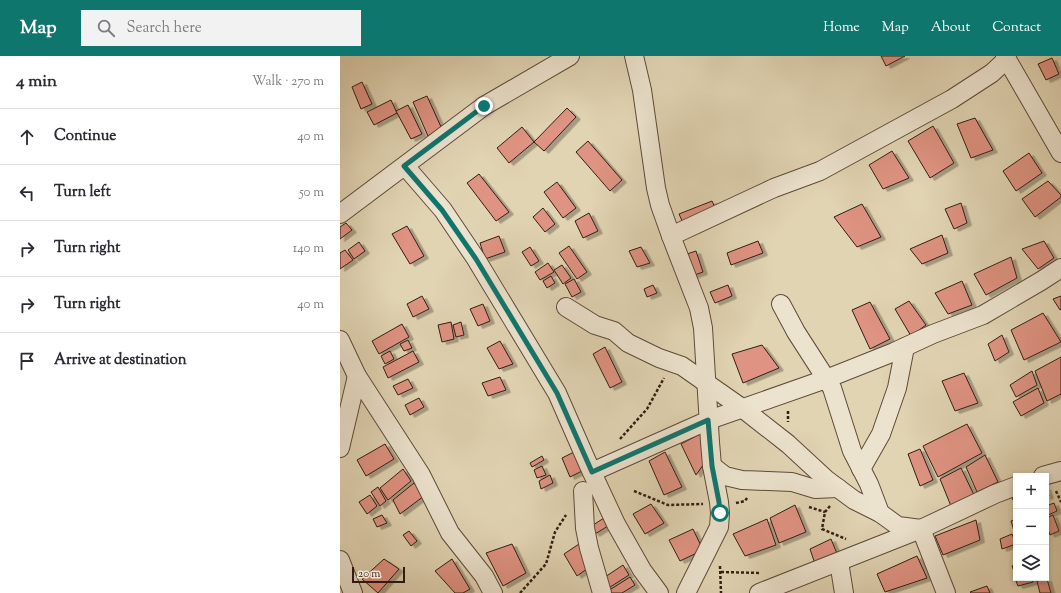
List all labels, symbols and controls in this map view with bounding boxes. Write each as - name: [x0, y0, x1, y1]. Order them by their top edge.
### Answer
- search box: [81, 10, 361, 46]
- text: Map: [20, 15, 57, 42]
- icon: search: [95, 17, 117, 39]
- text: Search here: [127, 18, 202, 39]
- text: Home: [823, 18, 860, 38]
- text: Map: [882, 18, 909, 38]
- text: About: [931, 18, 970, 38]
- text: Contact: [992, 18, 1041, 38]
- text: 4 min: [16, 70, 57, 94]
- text: Walk · 270 m: [252, 73, 324, 91]
- route end: [475, 97, 493, 115]
- icon: ahead: [16, 126, 38, 148]
- text: Continue: [54, 126, 116, 147]
- text: 40 m: [297, 128, 324, 146]
- icon: left: [16, 182, 38, 204]
- text: Turn left: [54, 182, 111, 203]
- text: 50 m: [299, 184, 324, 202]
- icon: right: [16, 238, 38, 260]
- text: Turn right: [54, 238, 120, 259]
- text: 140 m: [293, 240, 324, 258]
- icon: right: [16, 294, 38, 316]
- text: Turn right: [54, 294, 120, 315]
- text: 40 m: [297, 296, 324, 314]
- icon: arrive: [16, 350, 38, 372]
- text: Arrive at destination: [54, 350, 187, 371]
- map controls: [1013, 473, 1049, 581]
- button: +: [1013, 473, 1049, 509]
- route start: [711, 504, 729, 522]
- button: −: [1013, 509, 1049, 545]
- button: layers: [1013, 545, 1049, 581]
- scale bar: [352, 565, 405, 584]
- text: 20 m: [358, 566, 380, 582]

